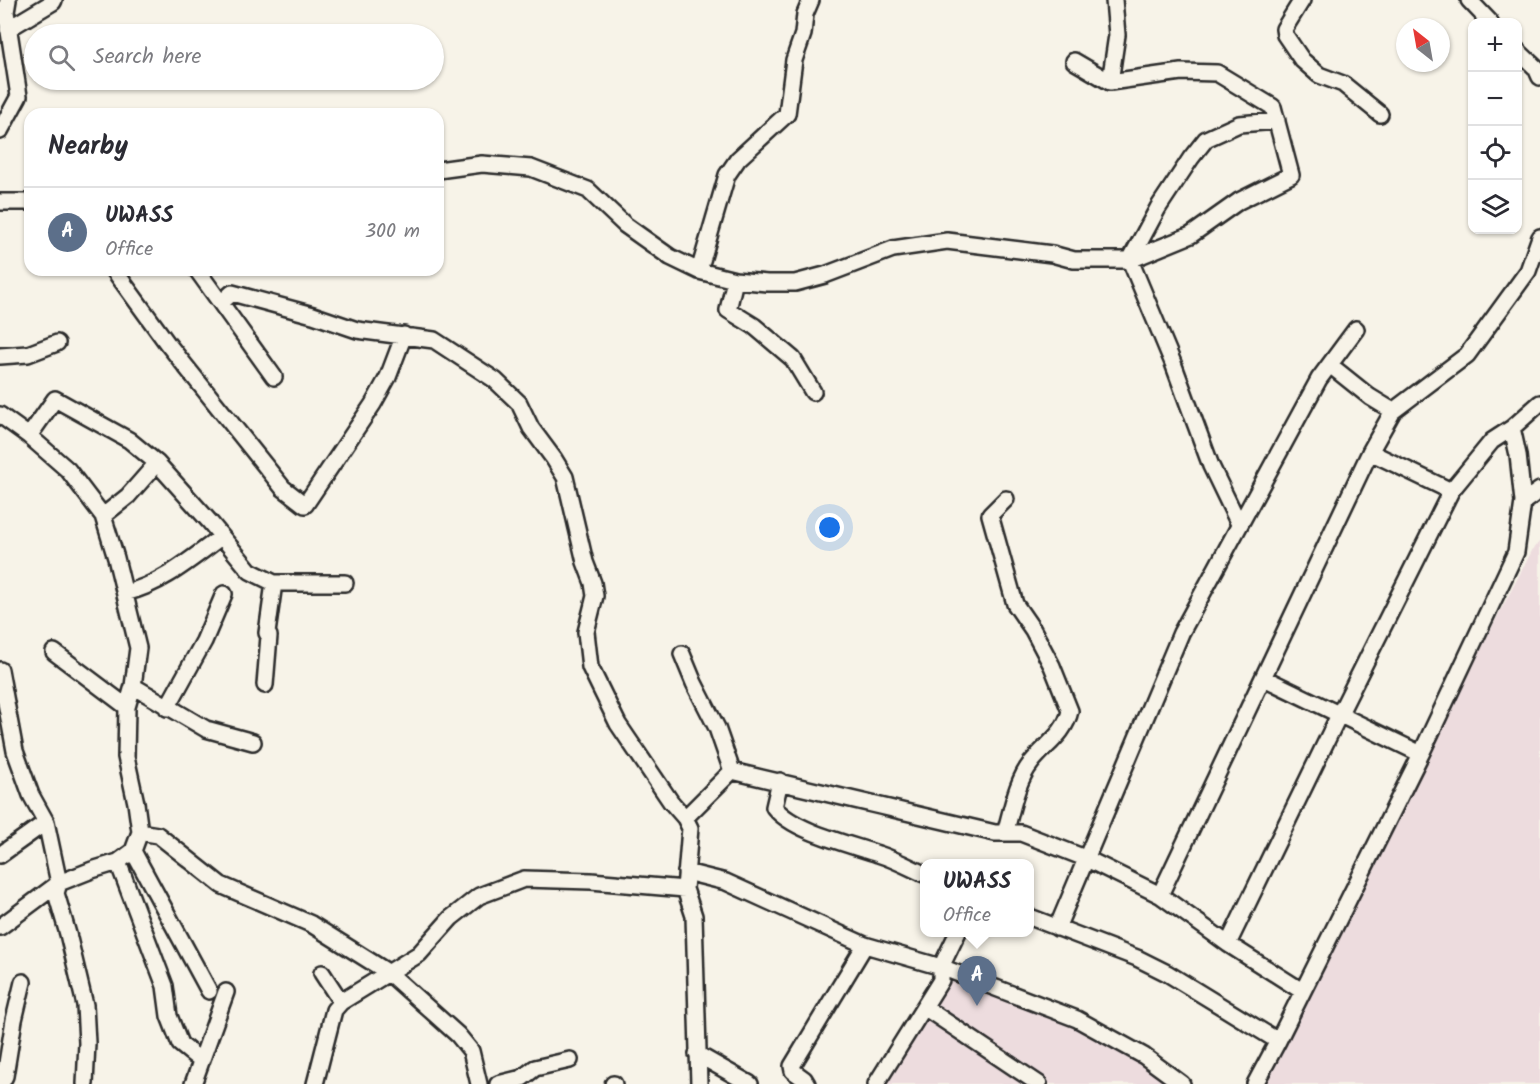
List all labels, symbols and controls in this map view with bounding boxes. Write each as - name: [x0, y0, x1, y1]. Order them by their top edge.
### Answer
- north arrow: [1396, 18, 1450, 72]
- map controls: [1468, 18, 1522, 234]
- button: +: [1468, 18, 1522, 72]
- search box: [24, 24, 444, 90]
- text: Search here: [93, 40, 201, 75]
- icon: search: [45, 41, 78, 74]
- button: −: [1468, 72, 1522, 126]
- text: Nearby: [48, 126, 128, 168]
- button: locate: [1468, 126, 1522, 180]
- button: layers: [1468, 180, 1522, 234]
- text: UWASS: [105, 199, 174, 234]
- text: A: [61, 216, 74, 248]
- text: 300 m: [365, 216, 420, 248]
- text: Office: [105, 234, 153, 266]
- your location: [815, 513, 844, 542]
- popup: [920, 859, 1034, 937]
- text: UWASS: [943, 865, 1011, 900]
- text: Office: [943, 900, 991, 932]
- pin: A: [958, 956, 996, 1006]

